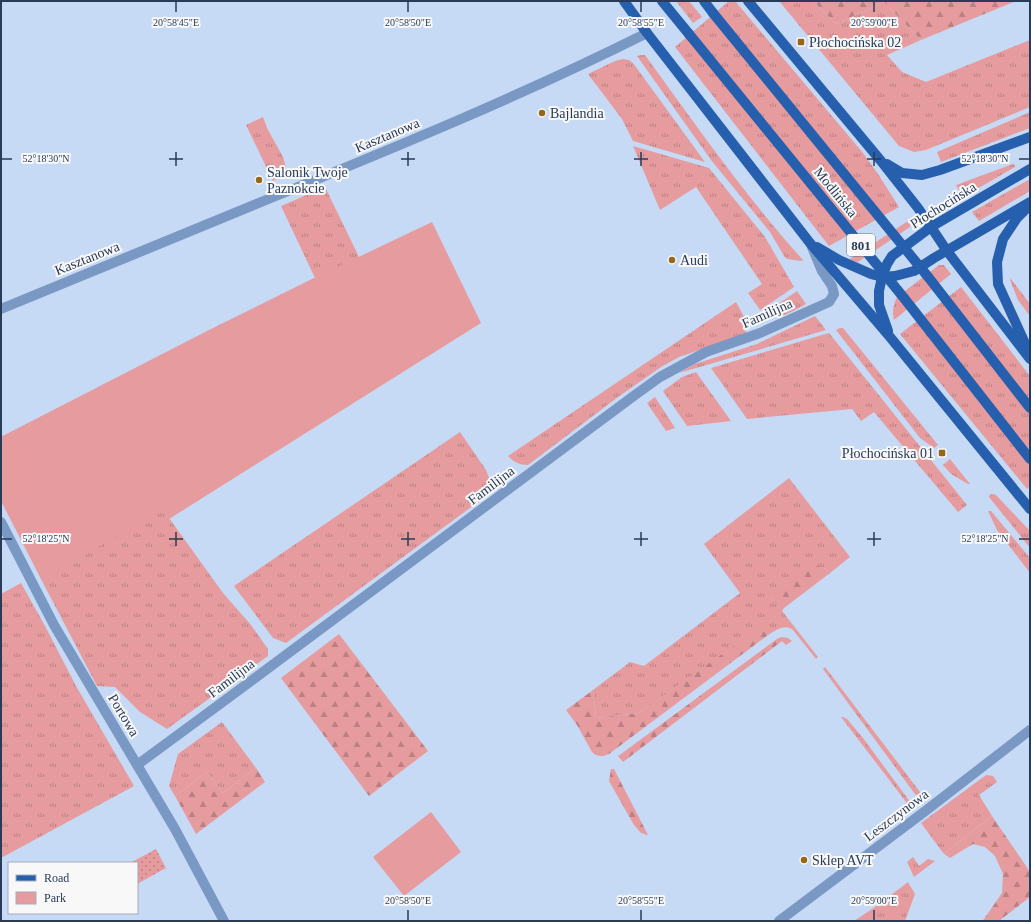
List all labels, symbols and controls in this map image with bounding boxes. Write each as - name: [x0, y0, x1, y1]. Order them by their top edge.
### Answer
- text: 20°58'45"E: [153, 17, 199, 28]
- text: 20°58'50"E: [385, 17, 431, 28]
- text: 20°58'55"E: [618, 17, 664, 28]
- text: 20°59'00"E: [851, 17, 897, 28]
- place label: Płochocińska 02: [809, 35, 901, 50]
- marker: Płochocińska 02: [796, 37, 806, 47]
- place label: Bajlandia: [550, 106, 604, 121]
- marker: Bajlandia: [537, 108, 547, 118]
- street label: Kasztanowa: [353, 115, 422, 156]
- text: 52°18'30"N: [22, 153, 70, 164]
- text: 52°18'30"N: [961, 153, 1009, 164]
- street label: Modlińska: [811, 164, 861, 221]
- place label: Salonik Twoje Paznokcie: [267, 165, 348, 196]
- marker: Salonik Twoje Paznokcie: [254, 175, 264, 185]
- street label: Płochocińska: [908, 179, 980, 232]
- road number: 801: [847, 234, 875, 256]
- street label: Kasztanowa: [53, 238, 122, 278]
- place label: Audi: [680, 253, 708, 268]
- marker: Audi: [667, 255, 677, 265]
- street label: Familijna: [740, 295, 795, 331]
- place label: Płochocińska 01: [842, 446, 934, 461]
- marker: Płochocińska 01: [937, 448, 947, 458]
- street label: Familijna: [465, 463, 518, 508]
- text: 52°18'25"N: [22, 533, 70, 544]
- text: 52°18'25"N: [961, 533, 1009, 544]
- street label: Familijna: [205, 656, 258, 701]
- street label: Portowa: [105, 691, 142, 740]
- street label: Leszczynowa: [861, 786, 932, 844]
- place label: Sklep AVT: [812, 853, 874, 868]
- marker: Sklep AVT: [799, 855, 809, 865]
- legend: [8, 862, 138, 914]
- text: Road: [44, 871, 69, 885]
- text: Park: [44, 891, 66, 905]
- text: 20°58'50"E: [385, 895, 431, 906]
- text: 20°58'55"E: [618, 895, 664, 906]
- text: 20°59'00"E: [851, 895, 897, 906]

